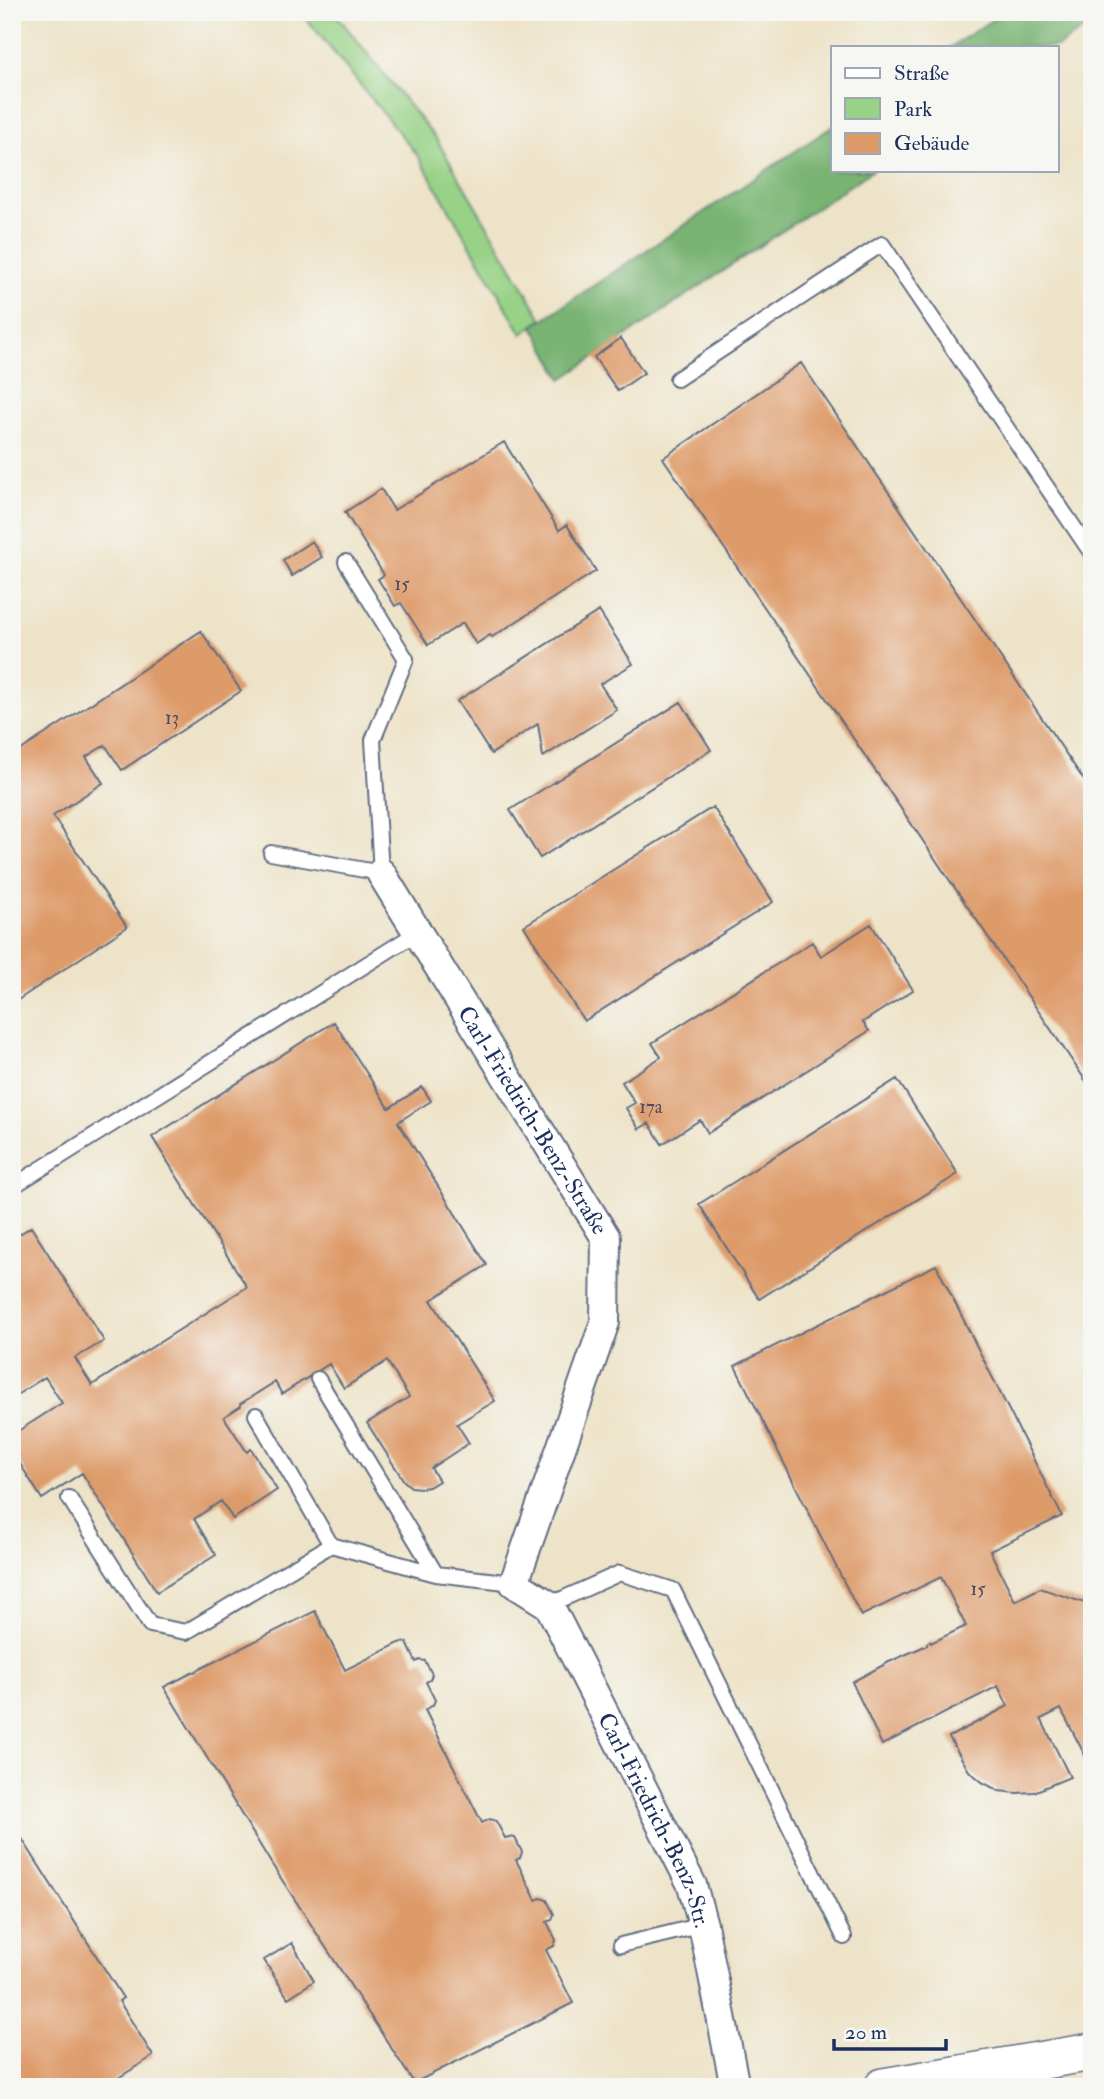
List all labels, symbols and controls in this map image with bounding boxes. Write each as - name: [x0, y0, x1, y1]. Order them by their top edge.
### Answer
- legend: [831, 46, 1058, 172]
- text: Straße: [894, 60, 949, 87]
- text: Park: [894, 96, 932, 123]
- text: Gebäude: [894, 130, 970, 157]
- house number: 15: [394, 572, 410, 596]
- house number: 13: [165, 706, 179, 730]
- street label: Carl-Friedrich-Benz-Straße: [452, 1000, 615, 1240]
- house number: 17a: [639, 1095, 663, 1119]
- house number: 15: [970, 1577, 986, 1601]
- street label: Carl-Friedrich-Benz-Str.: [592, 1708, 718, 1930]
- scale bar: [834, 2008, 946, 2052]
- text: 20 m: [845, 2019, 887, 2046]

